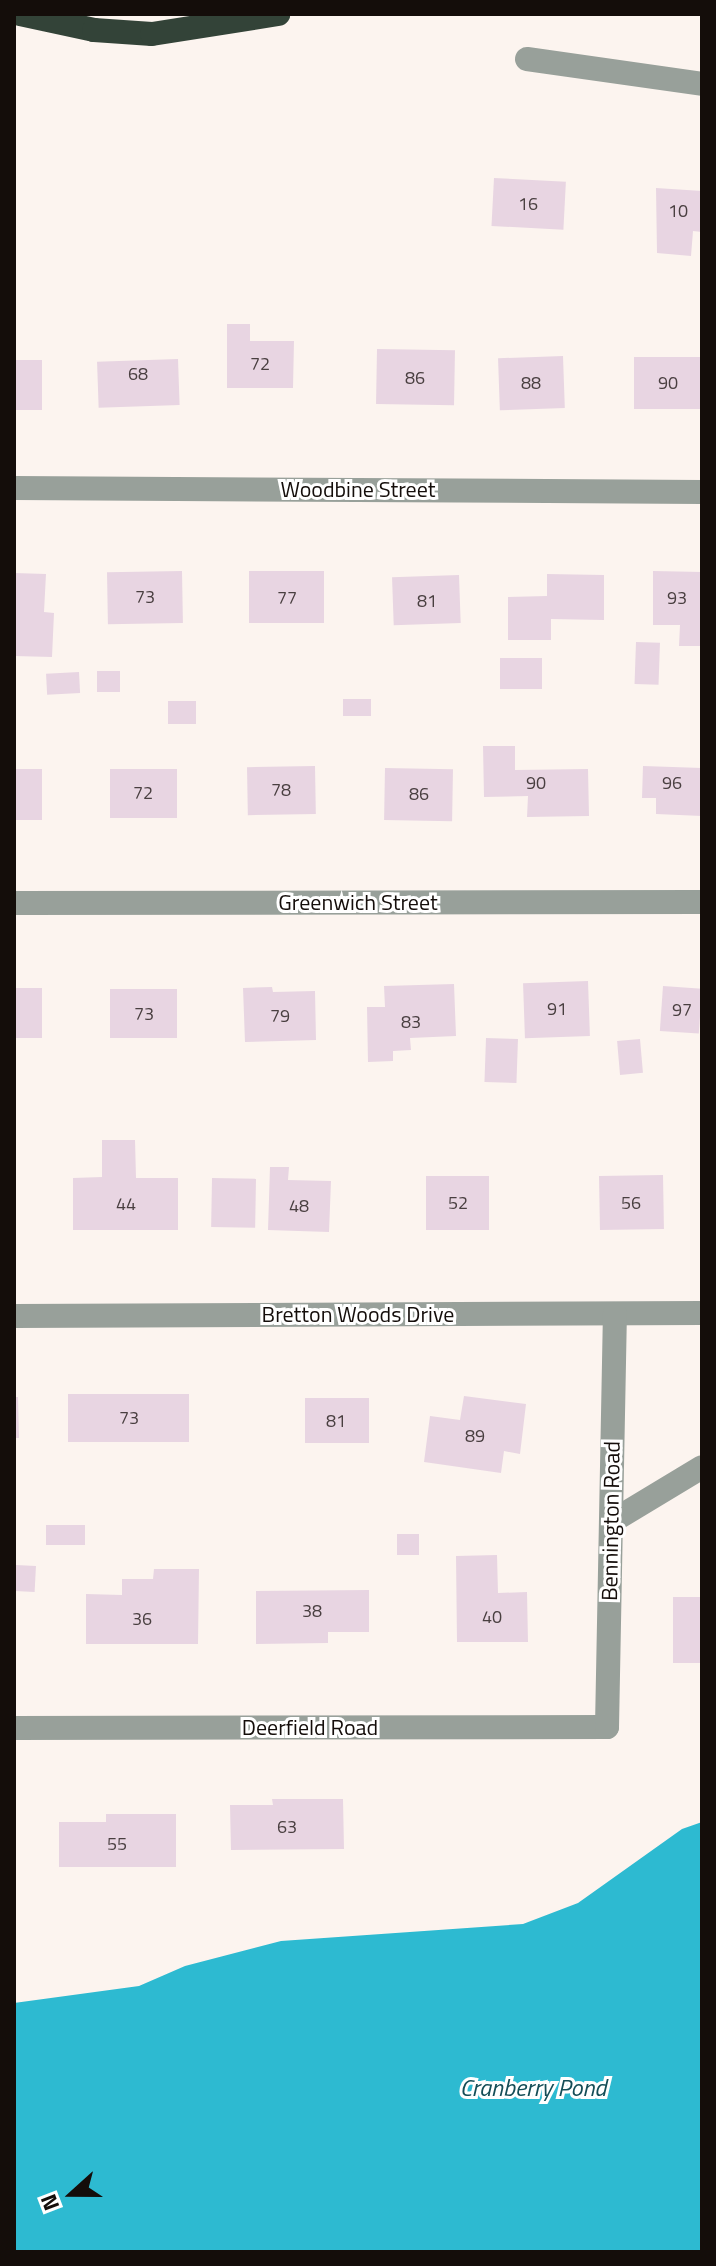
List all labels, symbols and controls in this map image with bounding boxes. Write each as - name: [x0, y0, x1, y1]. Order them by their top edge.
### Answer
- house number: 16: [518, 193, 538, 215]
- house number: 10: [668, 200, 688, 222]
- house number: 72: [250, 353, 270, 375]
- house number: 68: [128, 363, 148, 385]
- house number: 86: [405, 367, 425, 389]
- house number: 88: [521, 372, 541, 394]
- house number: 90: [658, 372, 678, 394]
- street label: Woodbine Street: [281, 477, 435, 503]
- house number: 73: [135, 586, 155, 608]
- house number: 77: [277, 587, 297, 609]
- house number: 93: [667, 587, 687, 609]
- house number: 81: [417, 590, 437, 612]
- house number: 90: [526, 772, 546, 794]
- house number: 96: [662, 772, 682, 794]
- house number: 78: [271, 779, 291, 801]
- house number: 72: [133, 782, 153, 804]
- house number: 86: [409, 783, 429, 805]
- street label: Greenwich Street: [278, 890, 438, 916]
- house number: 91: [547, 998, 567, 1020]
- house number: 97: [672, 999, 692, 1021]
- house number: 73: [134, 1003, 154, 1025]
- house number: 79: [270, 1005, 290, 1027]
- house number: 83: [401, 1011, 421, 1033]
- house number: 52: [448, 1192, 468, 1214]
- house number: 56: [621, 1192, 641, 1214]
- house number: 44: [116, 1193, 136, 1215]
- house number: 48: [289, 1195, 309, 1217]
- street label: Bretton Woods Drive: [262, 1302, 454, 1328]
- house number: 73: [119, 1407, 139, 1429]
- house number: 81: [326, 1410, 346, 1432]
- house number: 89: [465, 1425, 485, 1447]
- street label: Bennington Road: [596, 1441, 626, 1601]
- house number: 38: [302, 1600, 322, 1622]
- house number: 40: [482, 1606, 502, 1628]
- house number: 36: [132, 1608, 152, 1630]
- street label: Deerfield Road: [242, 1715, 378, 1741]
- house number: 63: [277, 1816, 297, 1838]
- house number: 55: [107, 1833, 127, 1855]
- water label: Cranberry Pond: [460, 2074, 606, 2102]
- north arrow: [32, 2154, 112, 2234]
- text: N: [31, 2189, 68, 2216]

